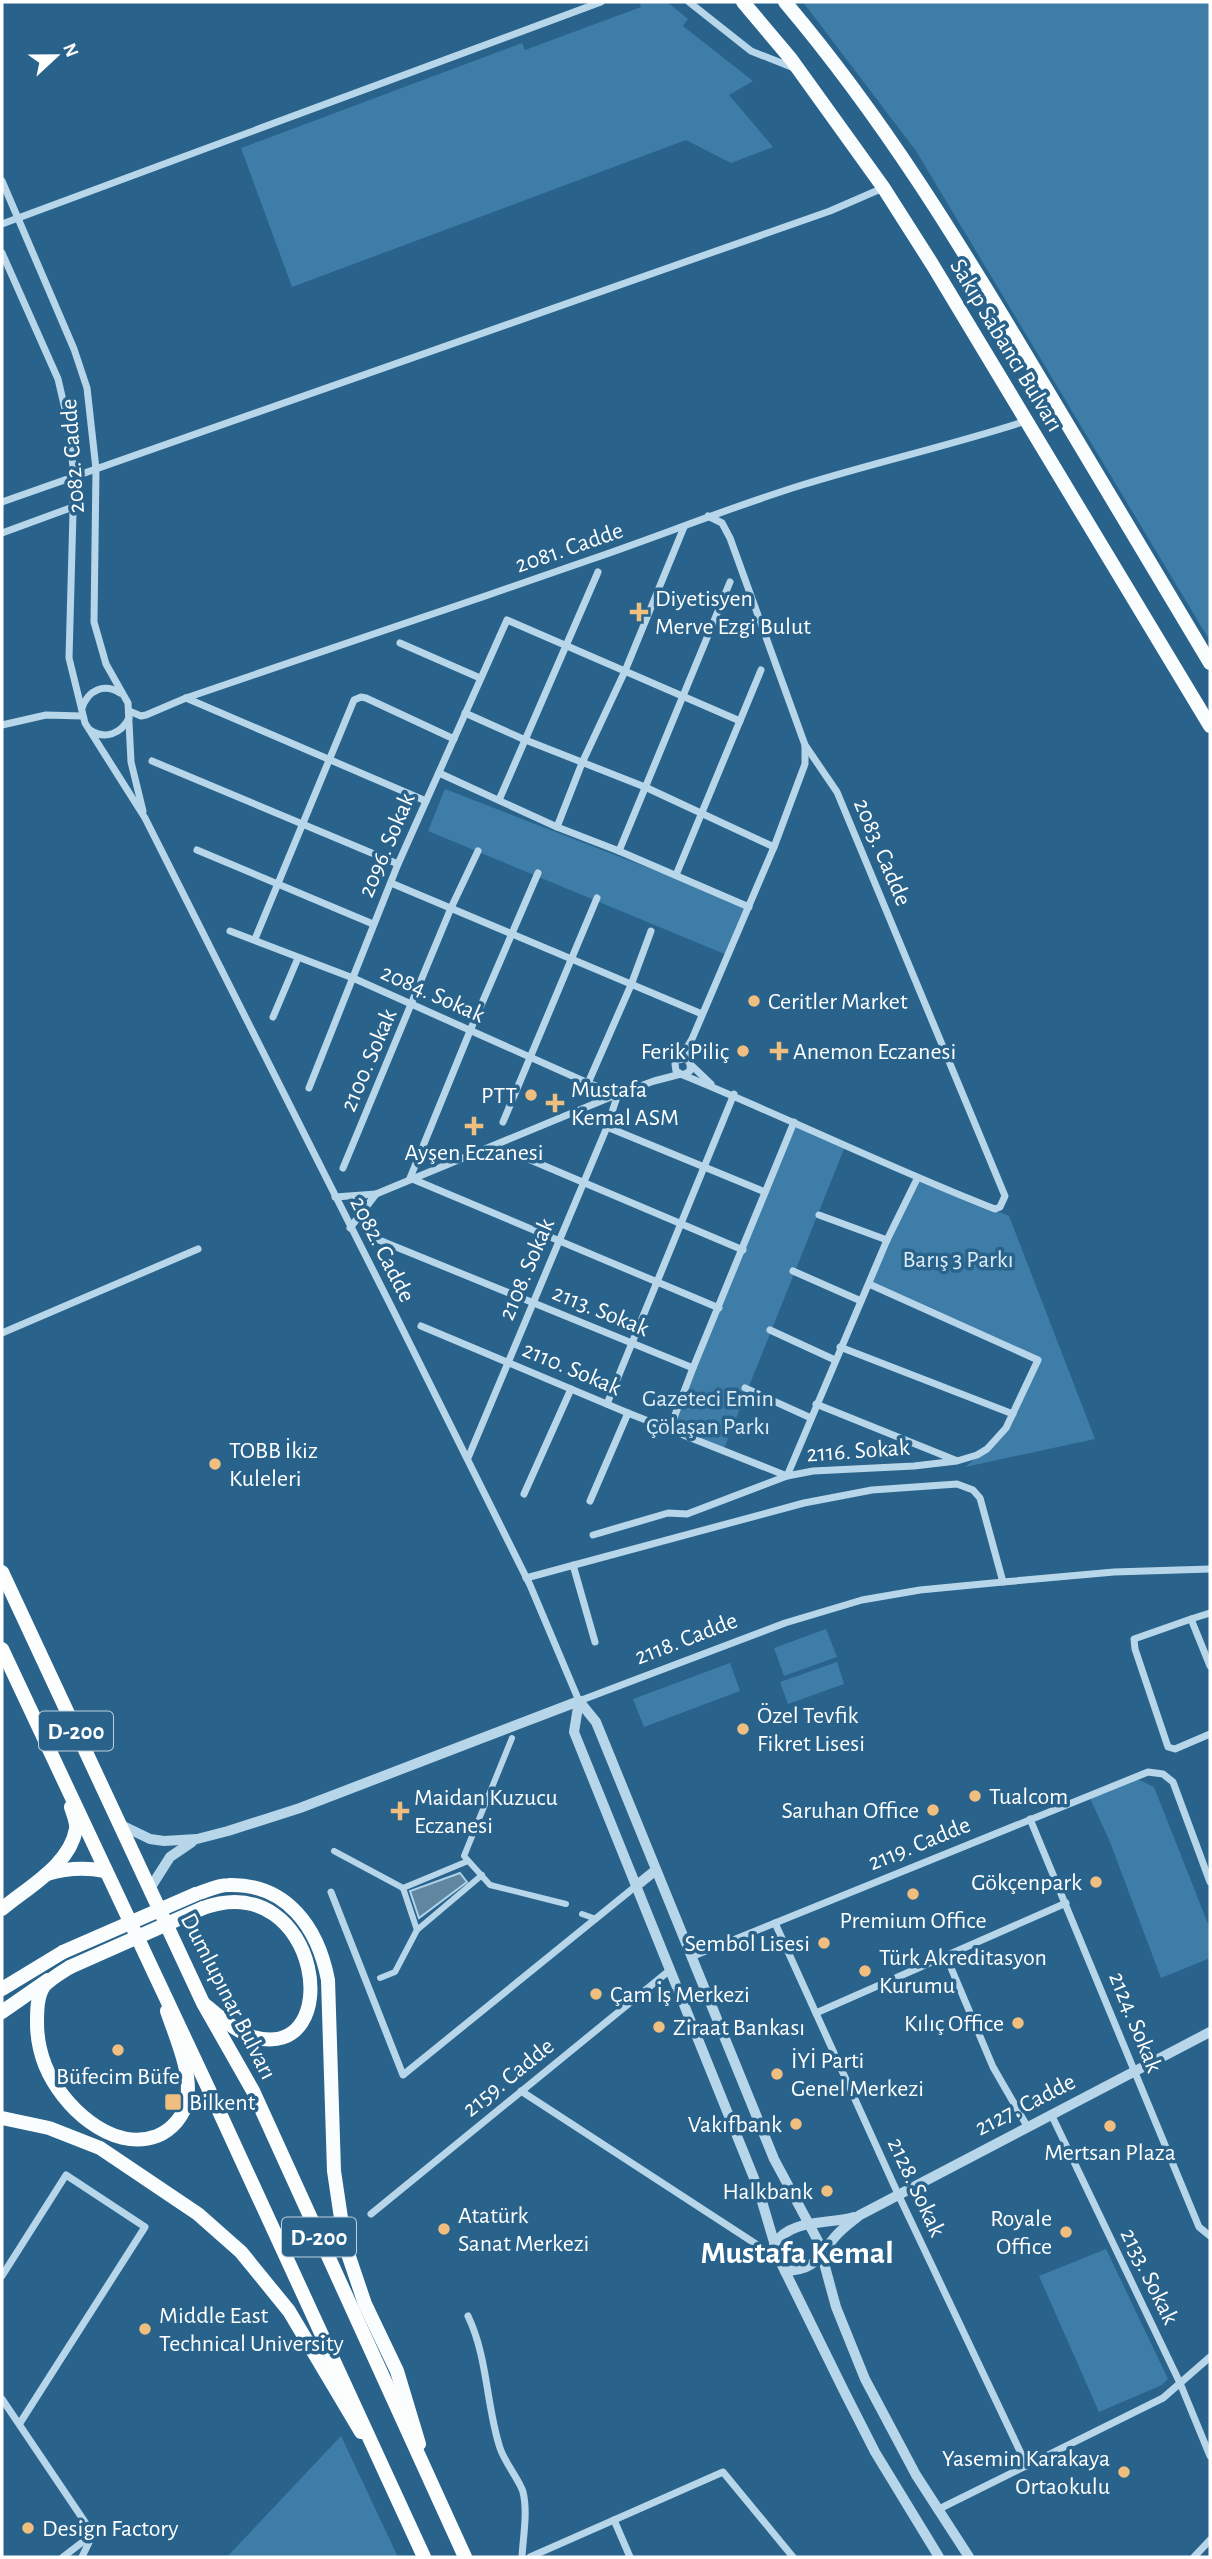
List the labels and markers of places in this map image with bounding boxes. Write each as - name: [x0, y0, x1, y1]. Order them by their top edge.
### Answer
- place label: Diyetisyen Merve Ezgi Bulut: [655, 587, 811, 639]
- marker: Diyetisyen Merve Ezgi Bulut: [629, 602, 649, 622]
- place label: Ceritler Market: [768, 990, 908, 1014]
- marker: Ceritler Market: [746, 993, 762, 1009]
- place label: Ferik Piliç: [641, 1040, 729, 1064]
- place label: Anemon Eczanesi: [793, 1040, 956, 1064]
- marker: Ferik Piliç: [735, 1043, 751, 1059]
- marker: Anemon Eczanesi: [771, 1043, 787, 1059]
- place label: Mustafa Kemal ASM: [571, 1078, 679, 1130]
- place label: PTT: [481, 1084, 517, 1108]
- marker: PTT: [523, 1087, 539, 1103]
- marker: Mustafa Kemal ASM: [545, 1093, 565, 1113]
- marker: Ayşen Eczanesi: [466, 1118, 482, 1134]
- place label: Ayşen Eczanesi: [404, 1141, 544, 1165]
- place label: TOBB İkiz Kuleleri: [229, 1438, 318, 1491]
- marker: TOBB İkiz Kuleleri: [207, 1456, 223, 1472]
- place label: Özel Tevfik Fikret Lisesi: [757, 1703, 865, 1756]
- marker: Özel Tevfik Fikret Lisesi: [735, 1721, 751, 1737]
- place label: Tualcom: [989, 1785, 1068, 1809]
- place label: Maidan Kuzucu Eczanesi: [414, 1786, 558, 1838]
- marker: Tualcom: [967, 1788, 983, 1804]
- place label: Saruhan Office: [782, 1799, 919, 1823]
- marker: Saruhan Office: [925, 1802, 941, 1818]
- marker: Maidan Kuzucu Eczanesi: [392, 1803, 408, 1819]
- place label: Gökçenpark: [971, 1871, 1082, 1895]
- marker: Gökçenpark: [1088, 1874, 1104, 1890]
- marker: Premium Office: [905, 1886, 921, 1902]
- place label: Premium Office: [839, 1909, 987, 1933]
- place label: Sembol Lisesi: [684, 1932, 810, 1956]
- marker: Sembol Lisesi: [816, 1935, 832, 1951]
- place label: Türk Akreditasyon Kurumu: [879, 1946, 1047, 1998]
- marker: Türk Akreditasyon Kurumu: [857, 1963, 873, 1979]
- place label: Çam İş Merkezi: [610, 1982, 750, 2007]
- marker: Çam İş Merkezi: [588, 1986, 604, 2002]
- place label: Kılıç Office: [904, 2012, 1004, 2036]
- marker: Kılıç Office: [1010, 2015, 1026, 2031]
- place label: Ziraat Bankası: [673, 2016, 805, 2040]
- marker: Ziraat Bankası: [651, 2019, 667, 2035]
- marker: Büfecim Büfe: [110, 2042, 126, 2058]
- place label: İYİ Parti Genel Merkezi: [791, 2048, 924, 2101]
- place label: Büfecim Büfe: [56, 2065, 180, 2089]
- marker: İYİ Parti Genel Merkezi: [769, 2066, 785, 2082]
- place label: Bilkent: [189, 2091, 256, 2115]
- marker: Bilkent: [163, 2092, 183, 2112]
- place label: Vakıfbank: [688, 2113, 782, 2137]
- marker: Vakıfbank: [788, 2116, 804, 2132]
- marker: Mertsan Plaza: [1102, 2118, 1118, 2134]
- place label: Mertsan Plaza: [1044, 2141, 1176, 2165]
- place label: Halkbank: [723, 2180, 813, 2204]
- marker: Halkbank: [819, 2183, 835, 2199]
- place label: Atatürk Sanat Merkezi: [458, 2204, 589, 2256]
- place label: Royale Office: [990, 2207, 1052, 2259]
- marker: Atatürk Sanat Merkezi: [436, 2221, 452, 2237]
- marker: Royale Office: [1058, 2224, 1074, 2240]
- place label: Middle East Technical University: [159, 2304, 344, 2356]
- marker: Middle East Technical University: [137, 2321, 153, 2337]
- place label: Yasemin Karakaya Ortaokulu: [942, 2447, 1110, 2499]
- marker: Yasemin Karakaya Ortaokulu: [1116, 2464, 1132, 2480]
- place label: Design Factory: [42, 2517, 178, 2541]
- marker: Design Factory: [20, 2520, 36, 2536]

